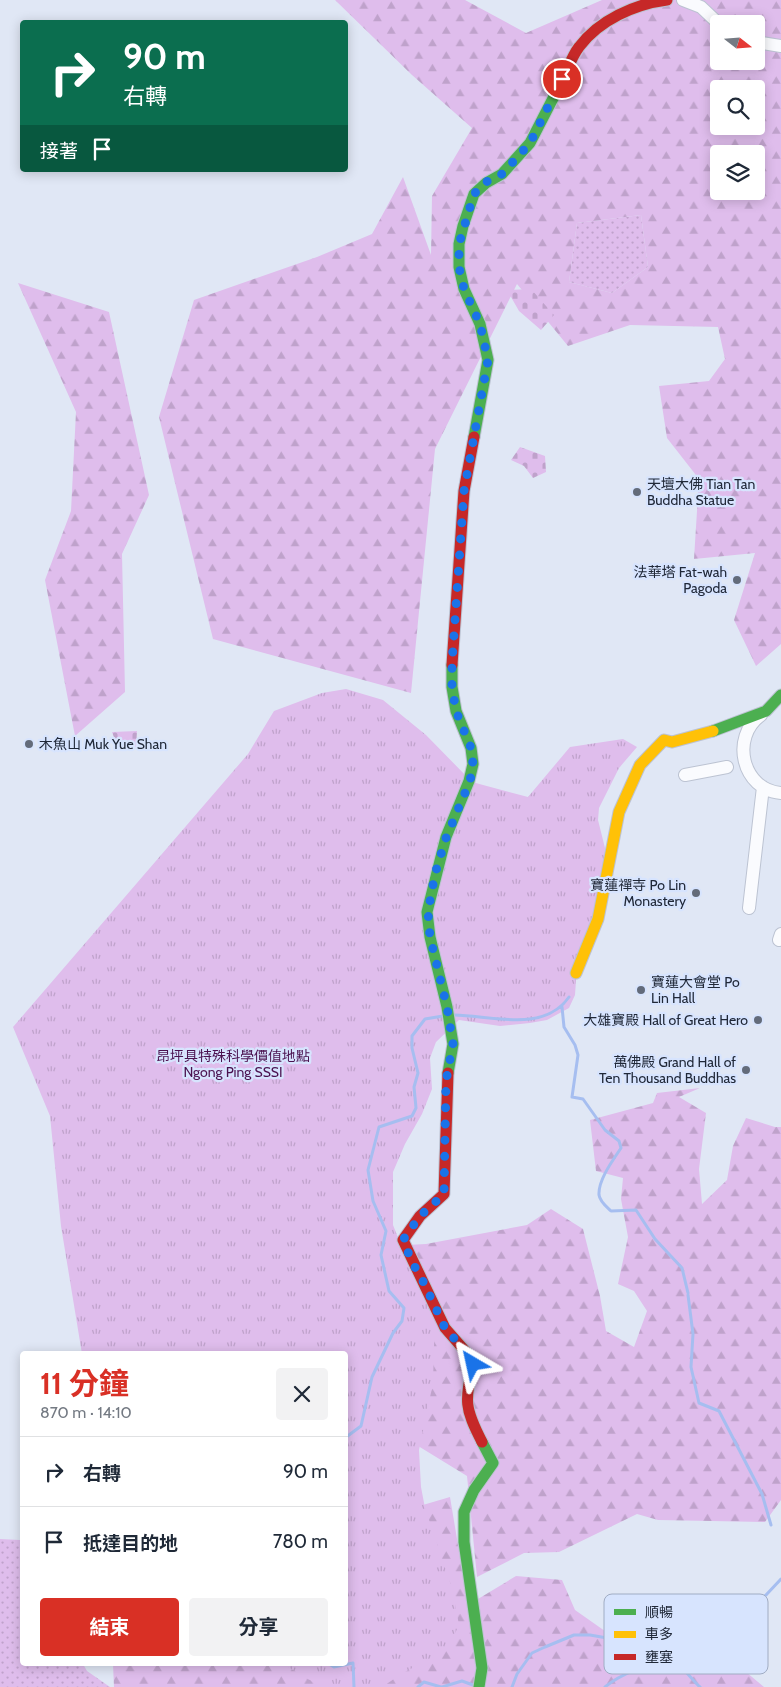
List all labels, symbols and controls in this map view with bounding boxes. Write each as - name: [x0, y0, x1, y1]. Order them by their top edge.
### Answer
- north arrow: [710, 15, 765, 70]
- map controls: [710, 15, 765, 200]
- text: 90 m: [123, 35, 206, 78]
- icon: right: [40, 40, 105, 105]
- pin: [541, 58, 583, 100]
- icon: arrive: [548, 65, 576, 93]
- button: search: [710, 80, 765, 135]
- text: 右轉: [123, 83, 167, 110]
- icon: arrive: [88, 135, 116, 163]
- text: 接著: [40, 140, 78, 163]
- button: layers: [710, 145, 765, 200]
- place label: 天壇大佛 Tian Tan Buddha Statue: [647, 475, 755, 509]
- marker: 天壇大佛 Tian Tan Buddha Statue: [631, 486, 643, 498]
- place label: 法華塔 Fat-wah Pagoda: [634, 563, 727, 597]
- marker: 法華塔 Fat-wah Pagoda: [731, 574, 743, 586]
- place label: 木魚山 Muk Yue Shan: [39, 735, 167, 753]
- marker: 木魚山 Muk Yue Shan: [23, 738, 35, 750]
- place label: 寶蓮禪寺 Po Lin Monastery: [590, 876, 686, 910]
- marker: 寶蓮禪寺 Po Lin Monastery: [690, 887, 702, 899]
- place label: 寶蓮大會堂 Po Lin Hall: [651, 973, 740, 1007]
- marker: 寶蓮大會堂 Po Lin Hall: [635, 984, 647, 996]
- place label: 大雄寶殿 Hall of Great Hero: [583, 1011, 748, 1029]
- marker: 大雄寶殿 Hall of Great Hero: [752, 1014, 764, 1026]
- park label: 昂坪具特殊科學價值地點 Ngong Ping SSSI: [156, 1047, 310, 1081]
- place label: 萬佛殿 Grand Hall of Ten Thousand Buddhas: [599, 1053, 736, 1087]
- marker: 萬佛殿 Grand Hall of Ten Thousand Buddhas: [740, 1064, 752, 1076]
- position arrow: [446, 1337, 498, 1389]
- text: 11 分鐘: [40, 1365, 129, 1402]
- button: close: [276, 1368, 328, 1420]
- text: 870 m · 14:10: [40, 1403, 132, 1422]
- icon: right: [40, 1458, 68, 1486]
- text: 90 m: [283, 1460, 328, 1483]
- text: 右轉: [83, 1462, 121, 1485]
- icon: arrive: [40, 1528, 68, 1556]
- text: 780 m: [273, 1530, 328, 1553]
- text: 抵達目的地: [83, 1532, 178, 1555]
- legend: [604, 1594, 768, 1674]
- button: 結束: [40, 1598, 179, 1656]
- button: 分享: [189, 1598, 328, 1656]
- text: 順暢: [645, 1603, 673, 1621]
- text: 車多: [645, 1625, 673, 1643]
- text: 壅塞: [645, 1648, 673, 1666]

